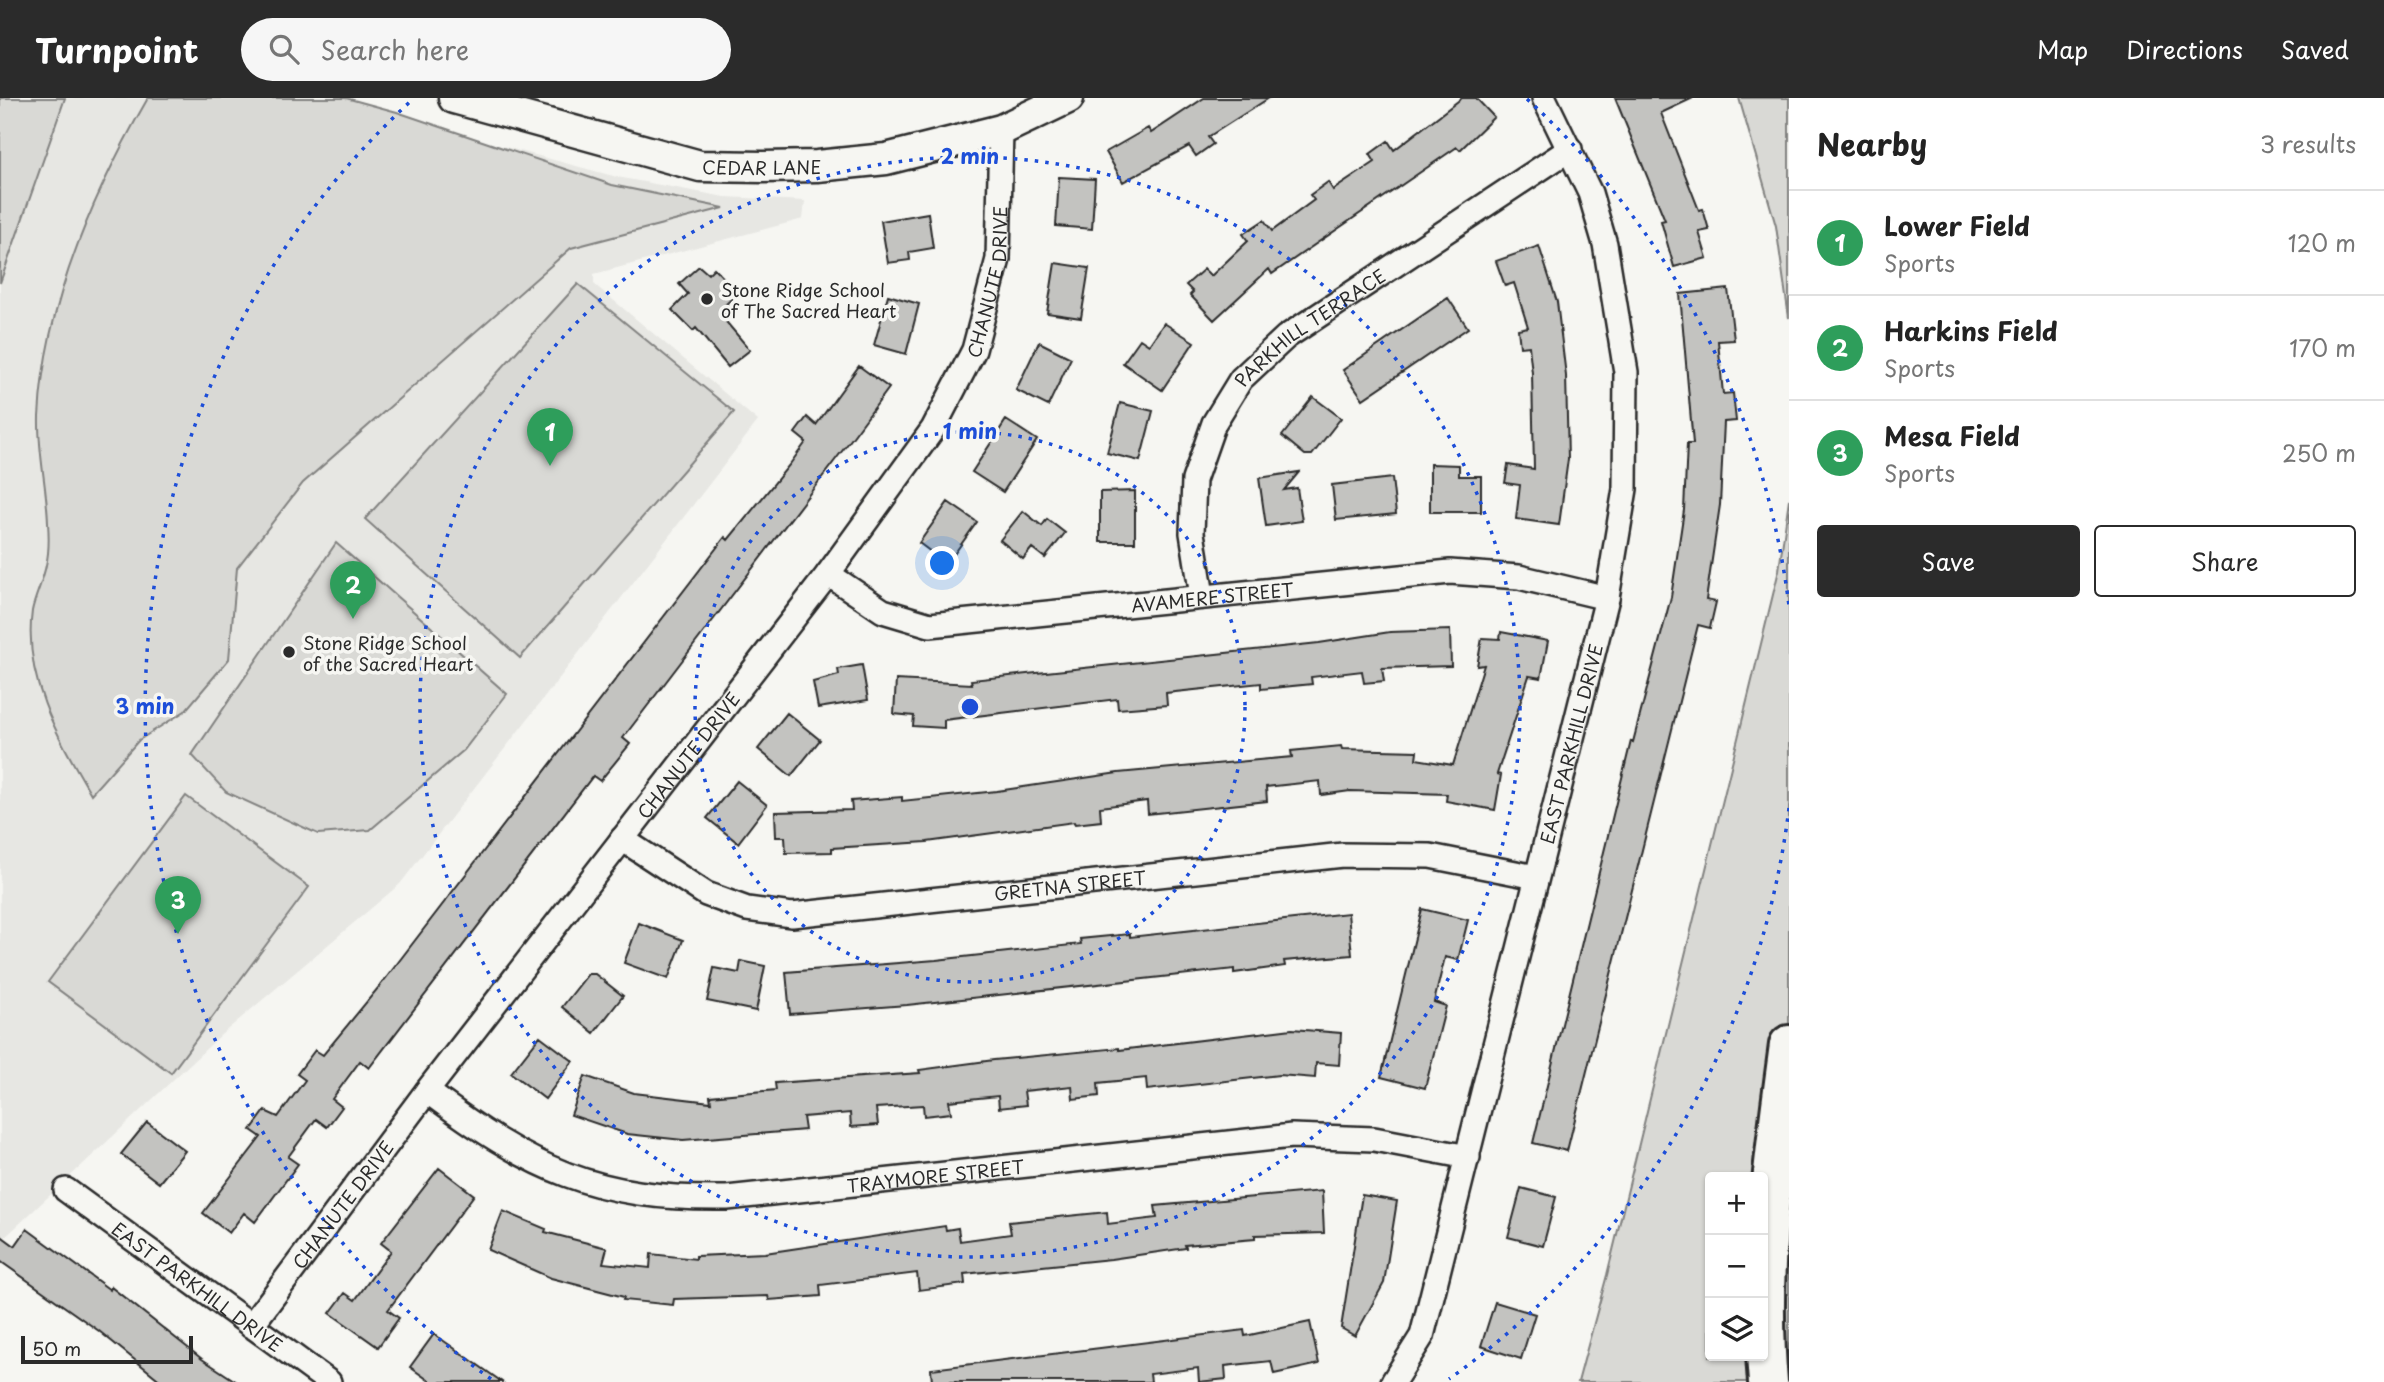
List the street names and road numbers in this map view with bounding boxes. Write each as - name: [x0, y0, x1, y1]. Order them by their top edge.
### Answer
- street label: CEDAR LANE: [702, 152, 822, 181]
- street label: CHANUTE DRIVE: [959, 206, 1013, 362]
- street label: PARKHILL TERRACE: [1226, 261, 1391, 391]
- street label: AVAMERE STREET: [1130, 574, 1295, 618]
- street label: EAST PARKHILL DRIVE: [1532, 641, 1609, 847]
- street label: CHANUTE DRIVE: [630, 686, 746, 824]
- street label: GRETNA STREET: [993, 863, 1148, 906]
- street label: CHANUTE DRIVE: [285, 1135, 399, 1274]
- street label: TRAYMORE STREET: [845, 1152, 1026, 1198]
- street label: EAST PARKHILL DRIVE: [107, 1215, 289, 1358]

